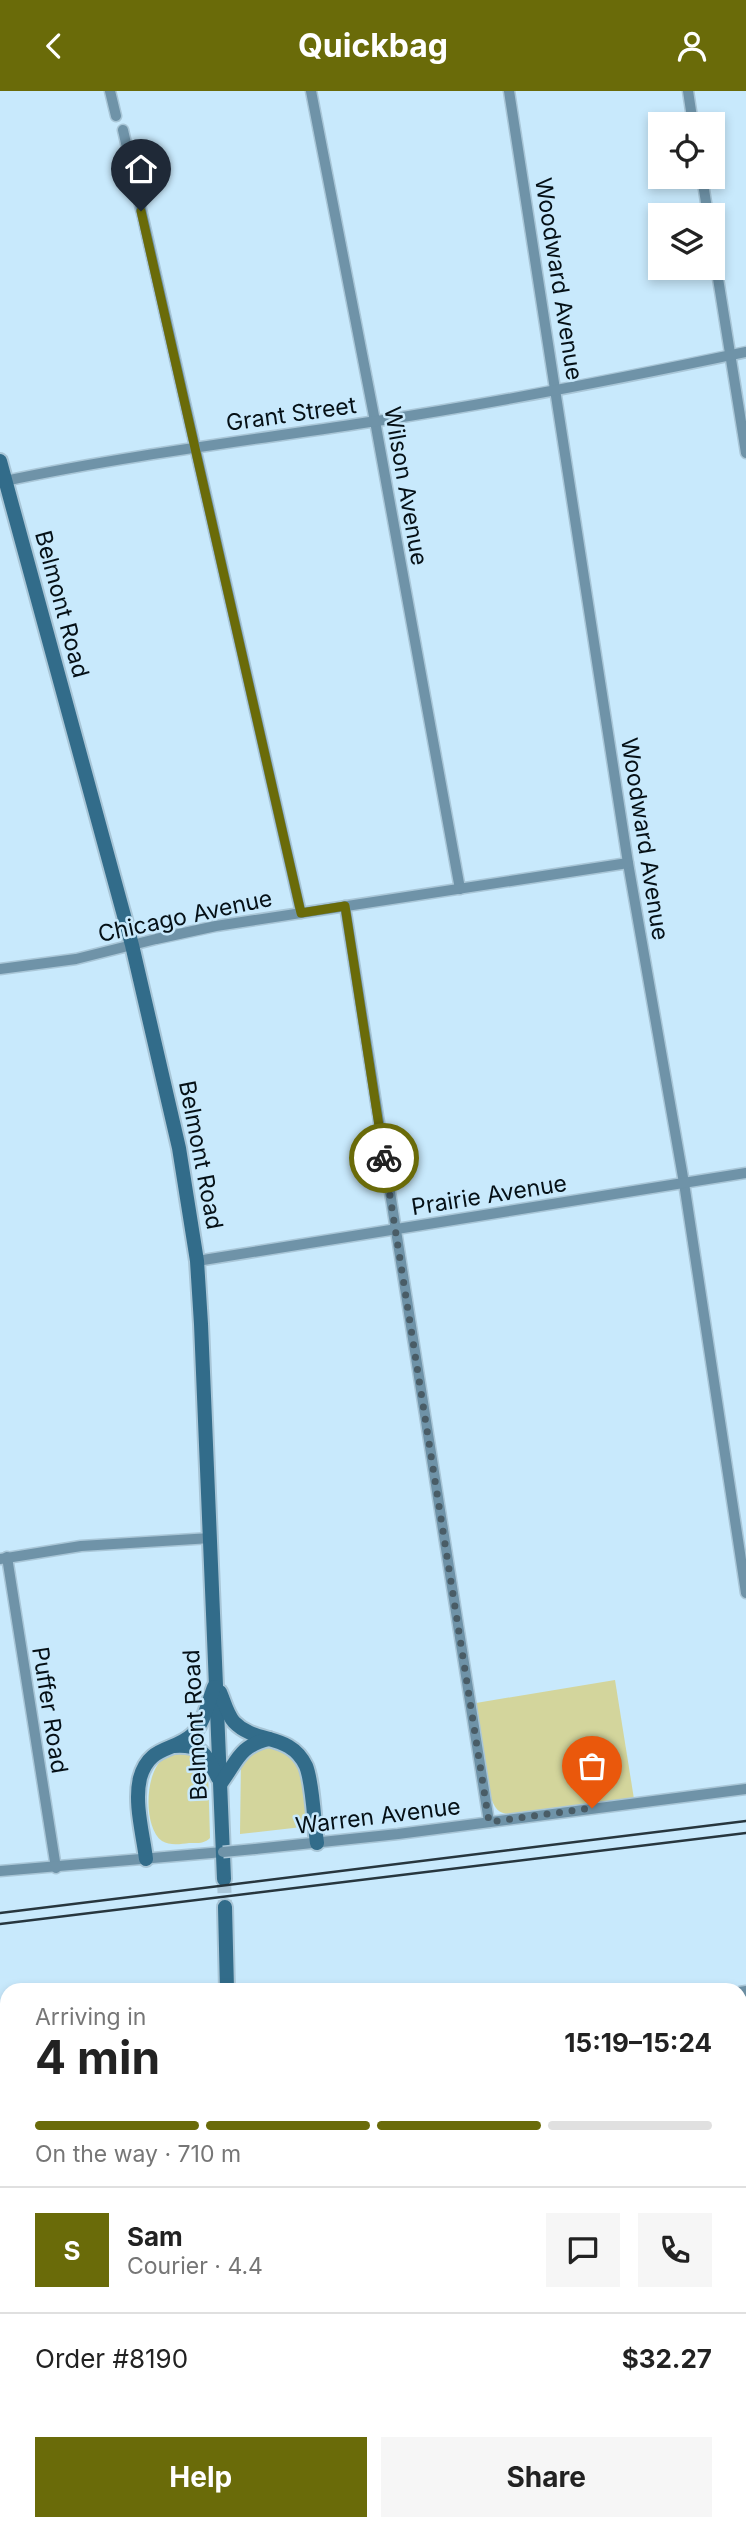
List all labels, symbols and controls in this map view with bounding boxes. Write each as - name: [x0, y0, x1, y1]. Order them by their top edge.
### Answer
- text: Quickbag: [298, 26, 448, 65]
- icon: back: [35, 27, 73, 65]
- icon: person: [673, 27, 711, 65]
- map controls: [648, 112, 725, 280]
- button: locate: [648, 112, 725, 189]
- pin: [111, 139, 171, 211]
- icon: home: [122, 150, 160, 188]
- street label: Woodward Avenue: [529, 176, 589, 382]
- button: layers: [648, 203, 725, 280]
- street label: Grant Street: [224, 391, 358, 437]
- street label: Wilson Avenue: [378, 404, 434, 568]
- street label: Belmont Road: [29, 527, 95, 681]
- street label: Woodward Avenue: [615, 736, 675, 942]
- street label: Chicago Avenue: [95, 884, 275, 948]
- street label: Belmont Road: [173, 1078, 229, 1232]
- courier: [349, 1123, 419, 1193]
- icon: bike: [365, 1139, 403, 1177]
- street label: Prairie Avenue: [409, 1169, 569, 1221]
- street label: Puffer Road: [26, 1645, 74, 1775]
- street label: Belmont Road: [177, 1649, 213, 1801]
- pin: [562, 1736, 622, 1808]
- icon: bag: [573, 1747, 611, 1785]
- street label: Warren Avenue: [294, 1792, 462, 1840]
- text: Arriving in: [35, 2003, 146, 2031]
- text: 15:19–15:24: [564, 2027, 712, 2058]
- text: 4 min: [35, 2029, 160, 2085]
- text: On the way · 710 m: [35, 2140, 241, 2168]
- button: chat: [546, 2213, 620, 2287]
- button: phone: [638, 2213, 712, 2287]
- text: Sam: [127, 2221, 183, 2252]
- text: S: [63, 2235, 81, 2266]
- text: Courier · 4.4: [127, 2252, 263, 2280]
- text: Order #8190: [35, 2343, 188, 2374]
- text: $32.27: [622, 2343, 712, 2374]
- button: Help: [35, 2437, 367, 2517]
- button: Share: [381, 2437, 712, 2517]

